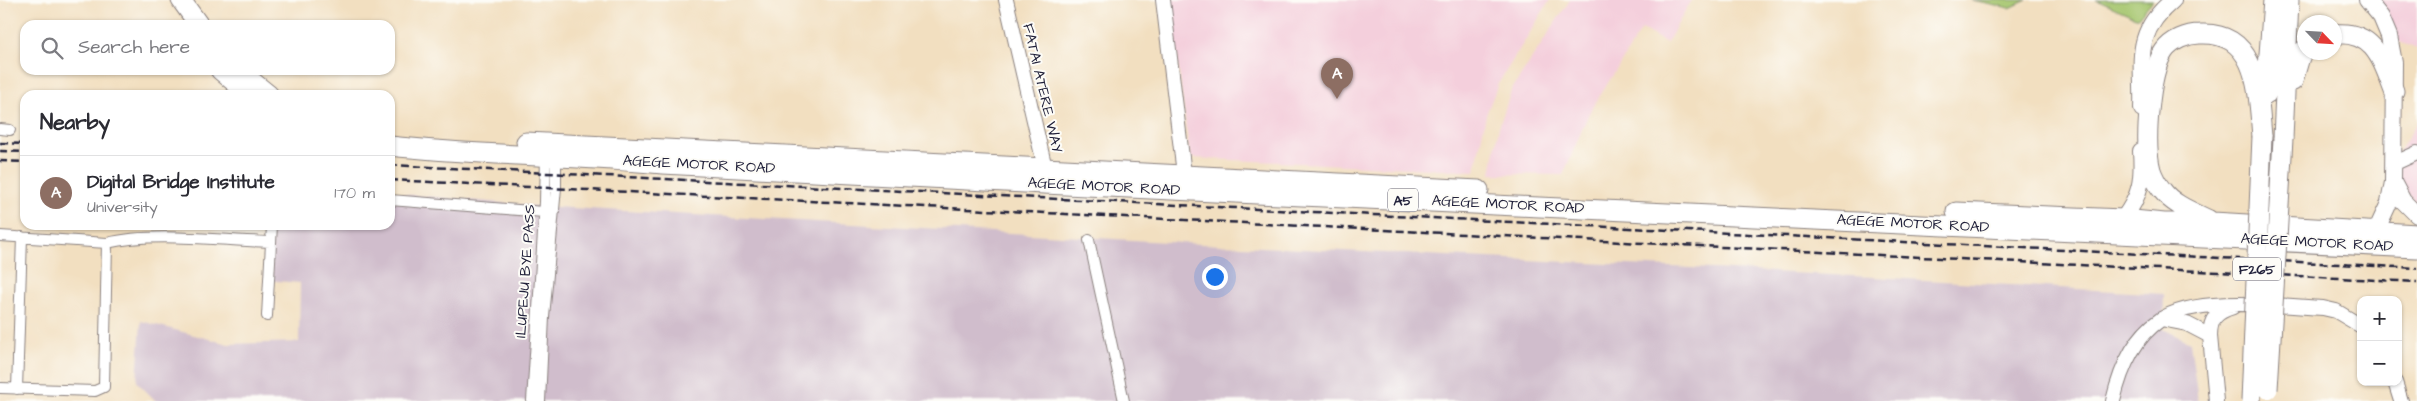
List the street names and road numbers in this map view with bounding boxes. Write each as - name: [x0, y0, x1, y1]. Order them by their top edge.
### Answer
- street label: FATAI ATERE WAY: [1017, 21, 1068, 155]
- street label: AGEGE MOTOR ROAD: [622, 150, 776, 179]
- street label: AGEGE MOTOR ROAD: [1027, 172, 1181, 201]
- road number: A5: [1388, 188, 1418, 212]
- street label: AGEGE MOTOR ROAD: [1431, 190, 1585, 219]
- street label: ILUPEJU BYE PASS: [510, 203, 541, 339]
- street label: AGEGE MOTOR ROAD: [1836, 209, 1990, 238]
- street label: AGEGE MOTOR ROAD: [2240, 228, 2394, 257]
- road number: F265: [2233, 258, 2281, 280]

